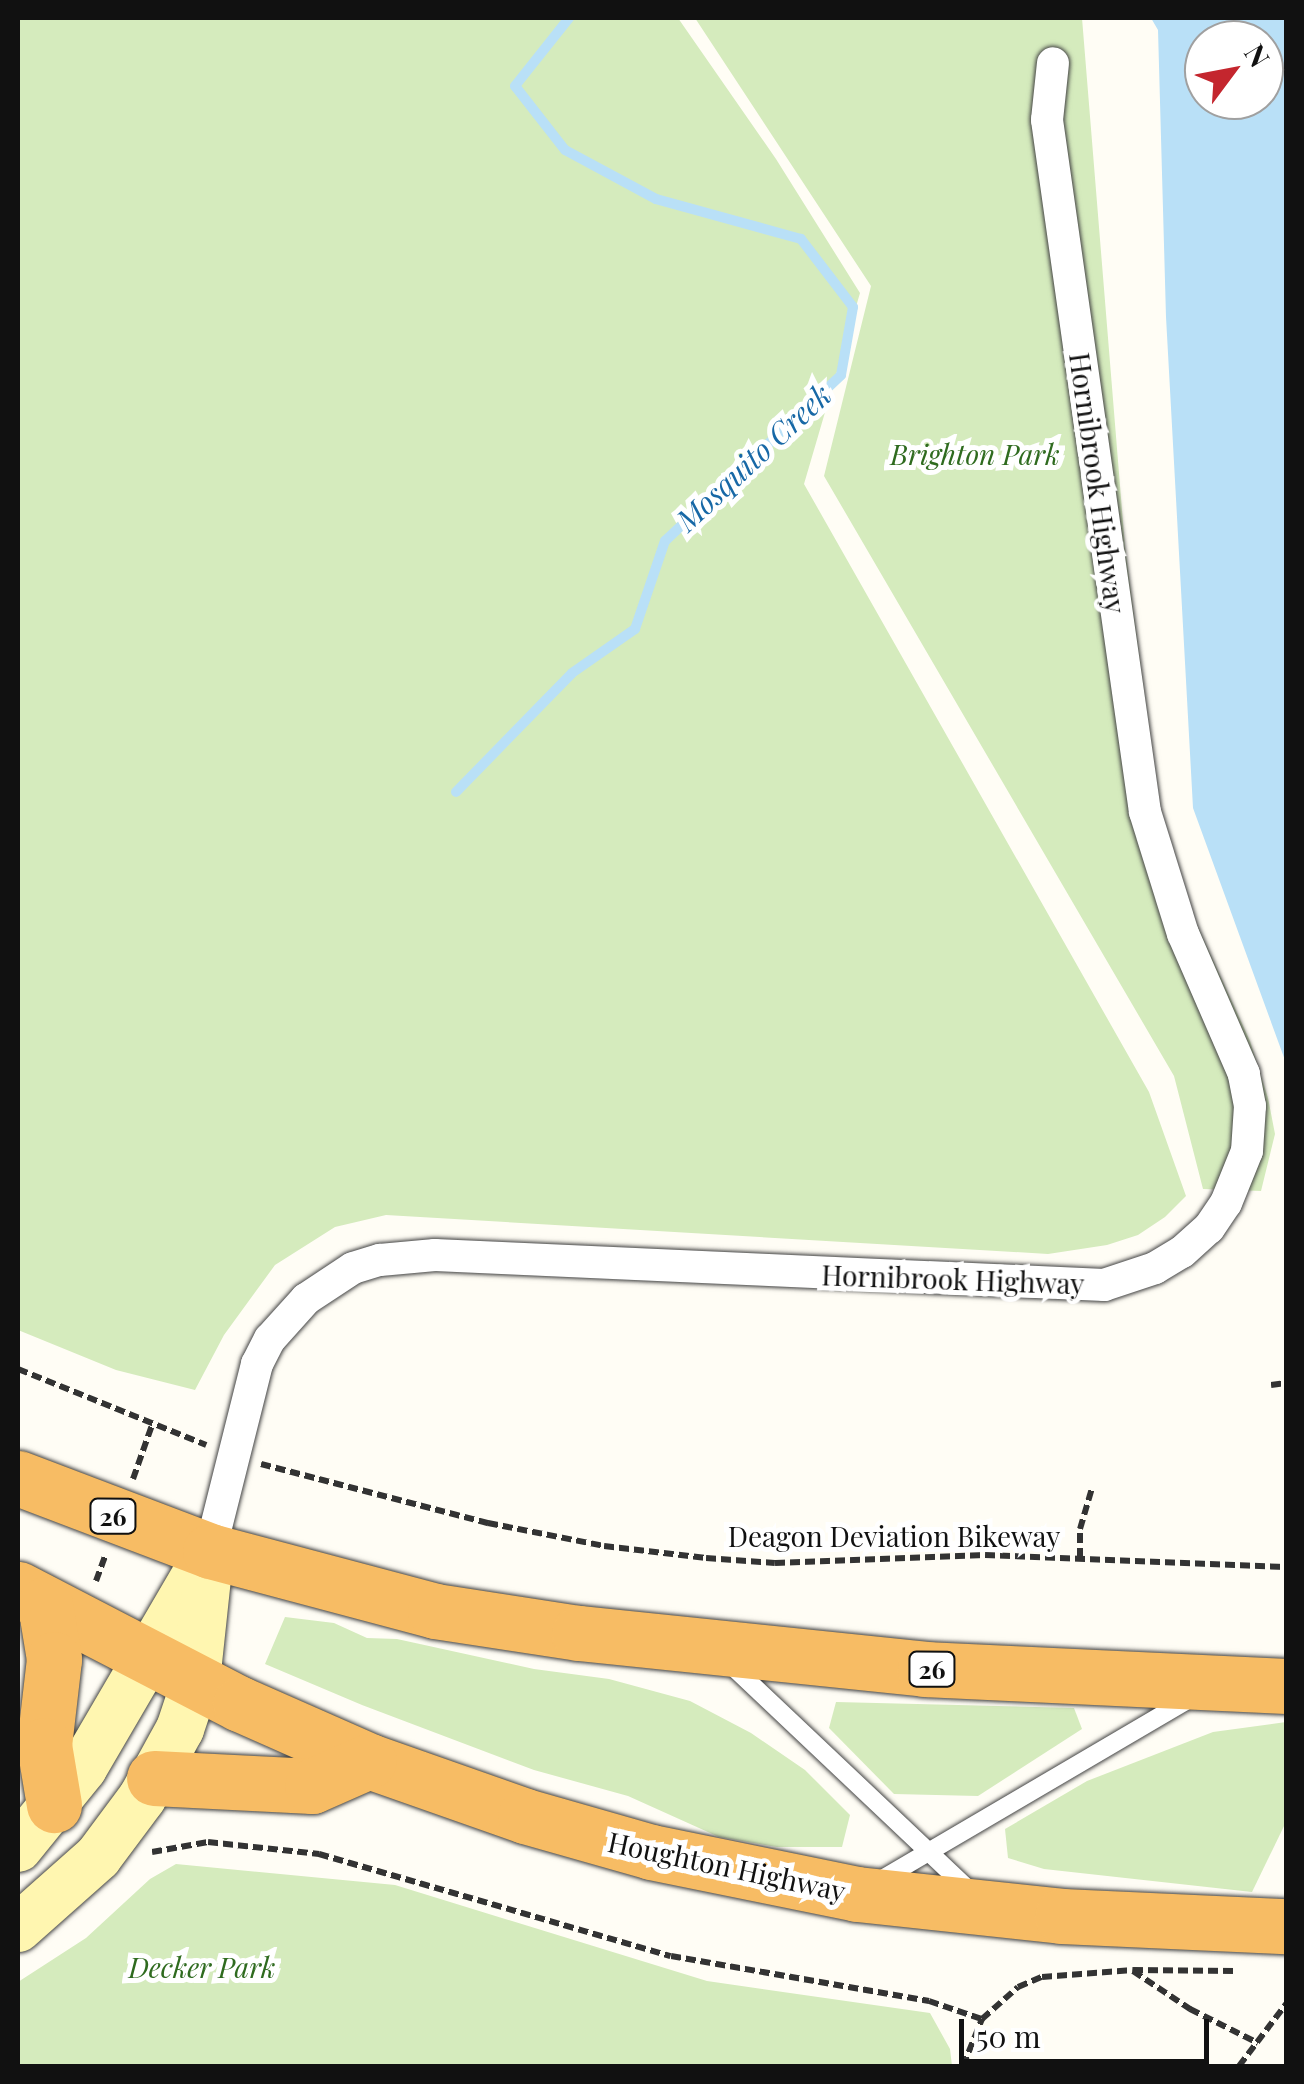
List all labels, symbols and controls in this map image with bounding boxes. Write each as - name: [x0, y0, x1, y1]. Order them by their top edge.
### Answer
- north arrow: [1184, 20, 1284, 120]
- text: N: [1237, 37, 1279, 73]
- street label: Hornibrook Highway: [1063, 350, 1133, 616]
- water label: Mosquito Creek: [668, 376, 838, 538]
- park label: Brighton Park: [890, 437, 1060, 471]
- street label: Hornibrook Highway: [821, 1258, 1085, 1300]
- road number: 26: [88, 1496, 138, 1536]
- street label: Deagon Deviation Bikeway: [728, 1519, 1060, 1553]
- road number: 26: [907, 1649, 957, 1689]
- street label: Houghton Highway: [605, 1824, 849, 1908]
- park label: Decker Park: [128, 1950, 276, 1984]
- scale bar: [964, 1999, 1214, 2061]
- text: 50 m: [976, 2016, 1041, 2056]

